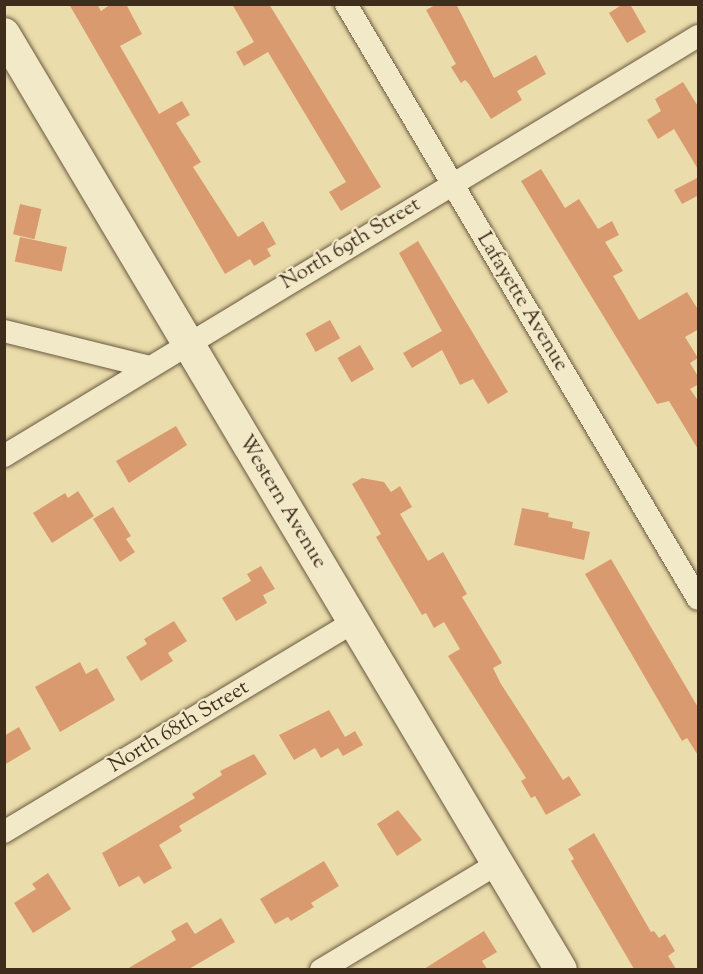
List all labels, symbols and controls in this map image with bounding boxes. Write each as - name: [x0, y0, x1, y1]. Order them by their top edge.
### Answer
- street label: North 69th Street: [277, 192, 425, 296]
- street label: Lafayette Avenue: [471, 228, 573, 376]
- street label: Western Avenue: [232, 431, 332, 573]
- street label: North 68th Street: [104, 675, 254, 779]

